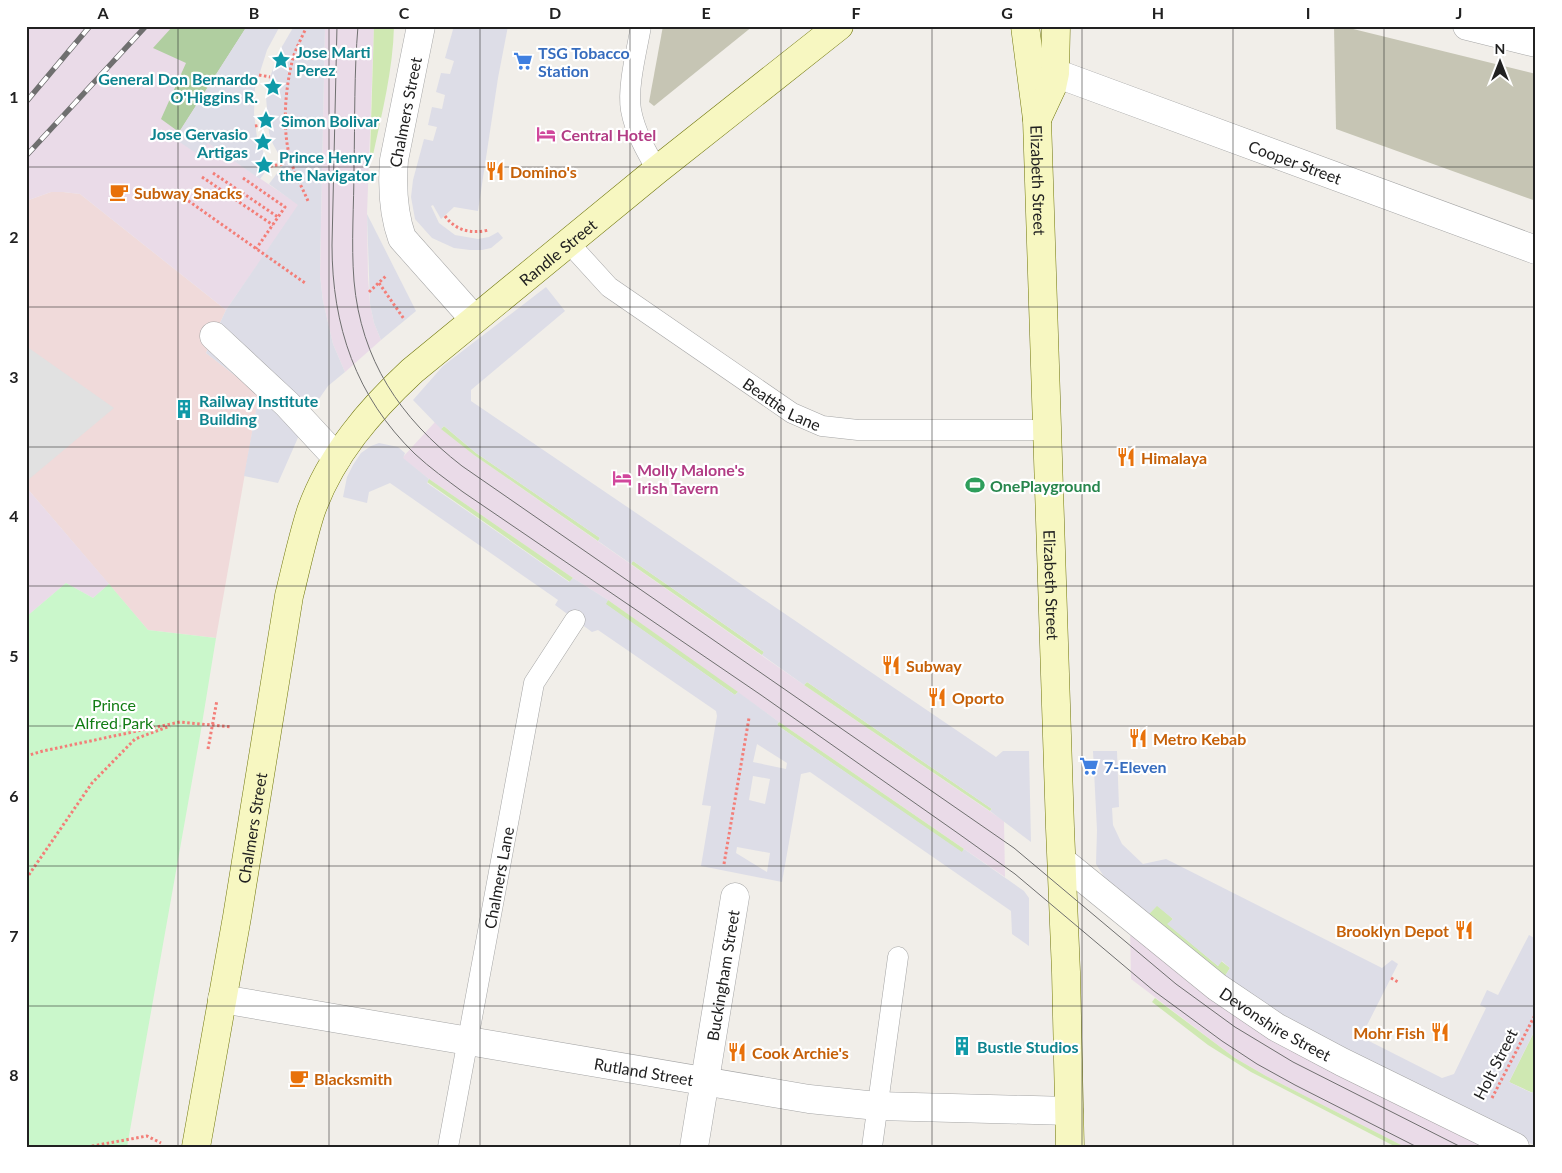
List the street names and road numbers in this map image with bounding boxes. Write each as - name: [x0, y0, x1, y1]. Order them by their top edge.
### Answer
- street label: Chalmers Street: [385, 55, 425, 169]
- street label: Elizabeth Street: [1028, 125, 1050, 236]
- street label: Cooper Street: [1246, 136, 1345, 187]
- street label: Randle Street: [515, 214, 600, 289]
- street label: Beattie Lane: [740, 373, 824, 434]
- street label: Elizabeth Street: [1041, 530, 1063, 641]
- street label: Chalmers Street: [233, 771, 270, 885]
- street label: Chalmers Lane: [479, 825, 517, 930]
- street label: Buckingham Street: [702, 908, 742, 1042]
- street label: Devonshire Street: [1217, 983, 1335, 1064]
- street label: Holt Street: [1469, 1025, 1521, 1103]
- street label: Rutland Street: [593, 1053, 695, 1089]

